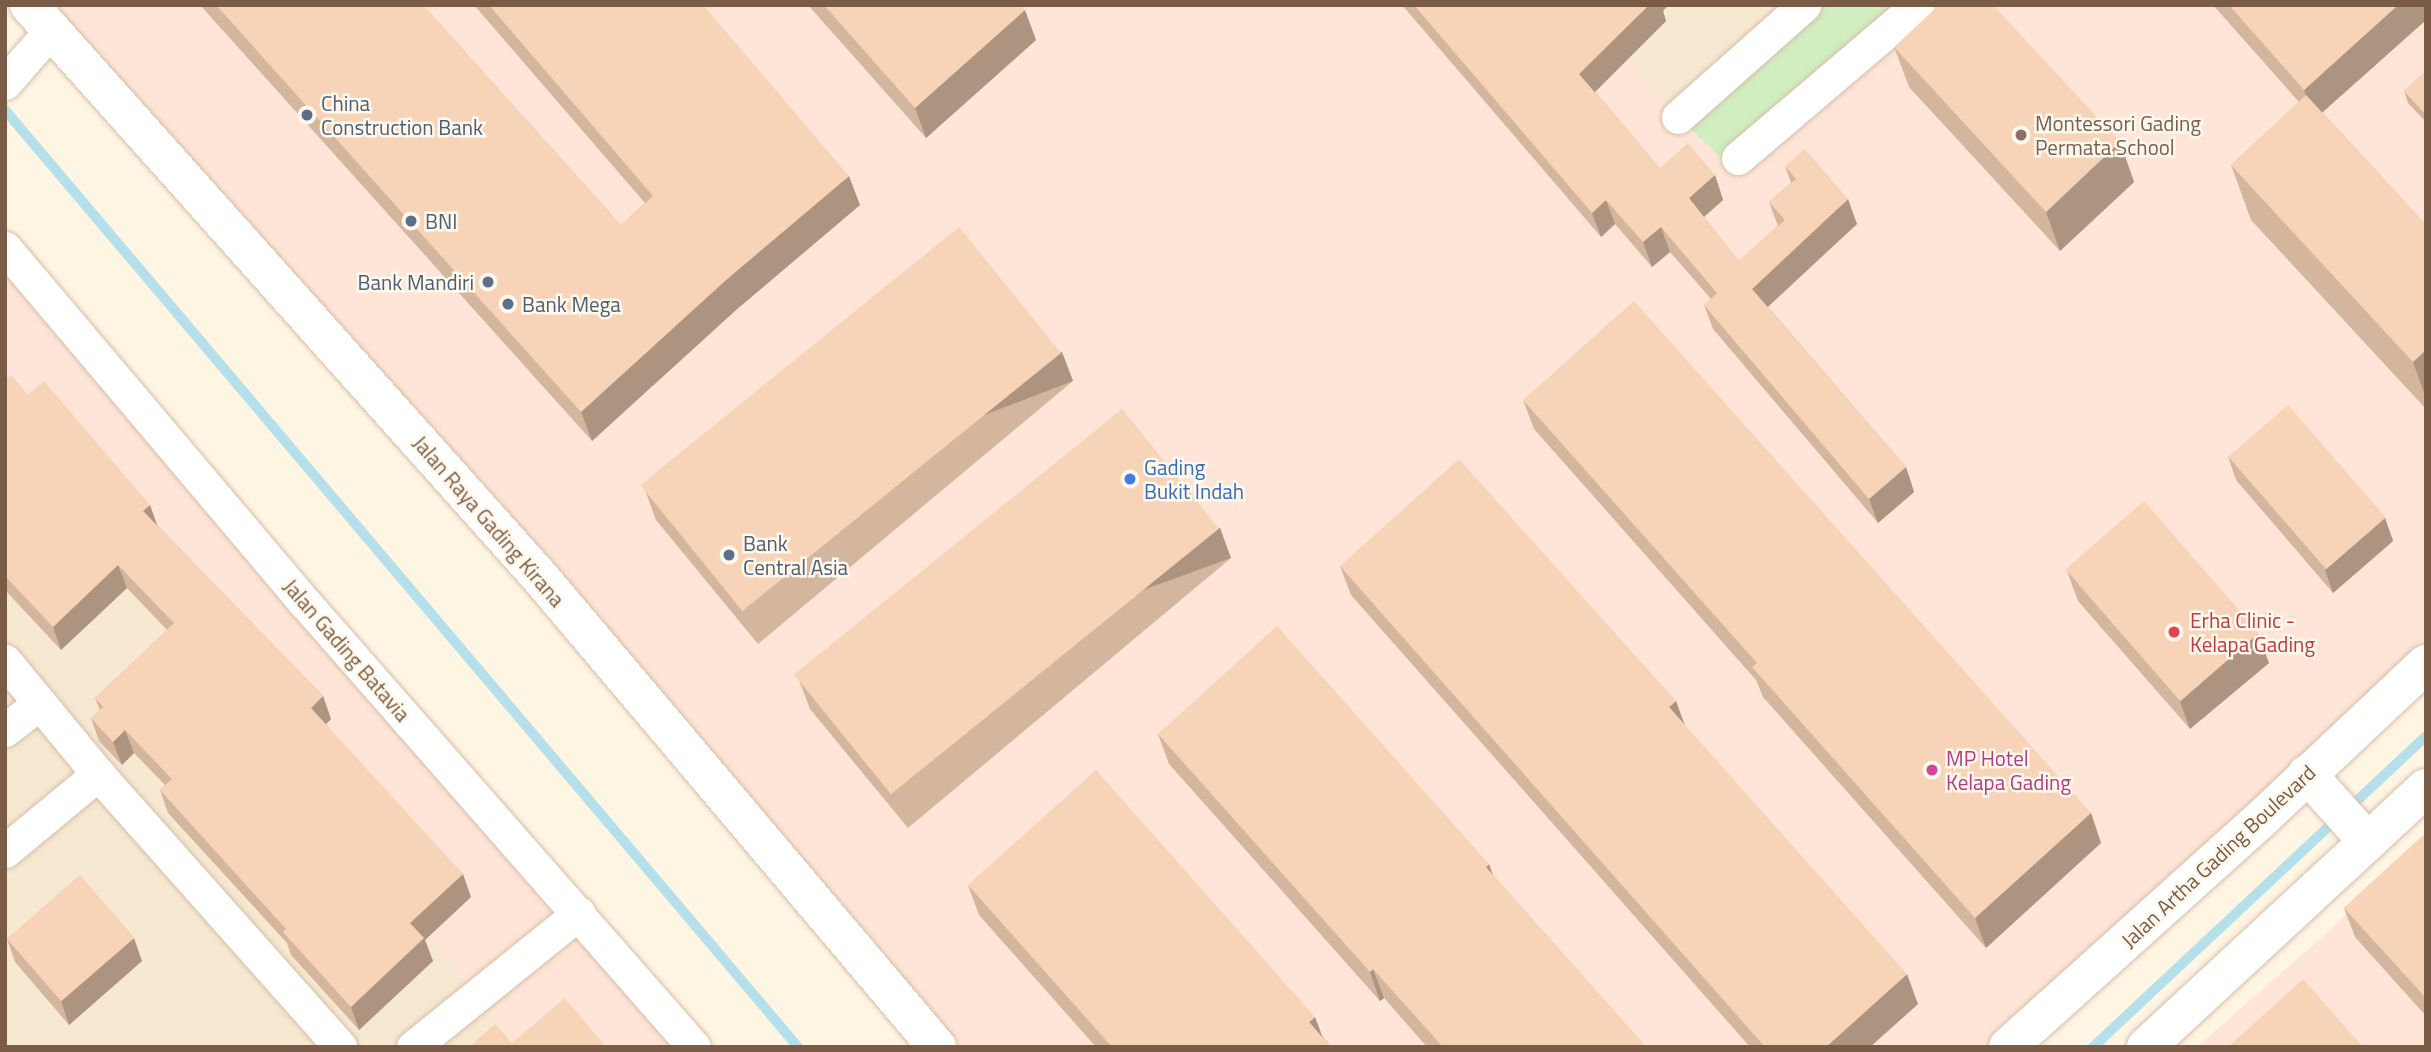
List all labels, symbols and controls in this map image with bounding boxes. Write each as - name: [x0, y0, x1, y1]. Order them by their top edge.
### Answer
- place label: China Construction Bank: [321, 90, 483, 140]
- marker: China Construction Bank: [299, 107, 315, 123]
- place label: Montessori Gading Permata School: [2035, 110, 2201, 160]
- marker: Montessori Gading Permata School: [2013, 127, 2029, 143]
- place label: BNI: [425, 208, 457, 234]
- marker: BNI: [403, 213, 419, 229]
- place label: Bank Mandiri: [358, 269, 474, 295]
- marker: Bank Mandiri: [480, 274, 496, 290]
- place label: Bank Mega: [522, 291, 621, 317]
- marker: Bank Mega: [500, 296, 516, 312]
- street label: Jalan Raya Gading Kirana: [408, 430, 570, 612]
- place label: Gading Bukit Indah: [1144, 454, 1244, 504]
- marker: Gading Bukit Indah: [1122, 471, 1138, 487]
- place label: Bank Central Asia: [743, 530, 848, 580]
- marker: Bank Central Asia: [721, 547, 737, 563]
- street label: Jalan Gading Batavia: [278, 574, 416, 726]
- place label: Erha Clinic - Kelapa Gading: [2190, 607, 2315, 657]
- marker: Erha Clinic - Kelapa Gading: [2164, 622, 2184, 642]
- place label: MP Hotel Kelapa Gading: [1946, 745, 2071, 795]
- street label: Jalan Artha Gading Boulevard: [2116, 759, 2320, 953]
- marker: MP Hotel Kelapa Gading: [1924, 762, 1940, 778]

